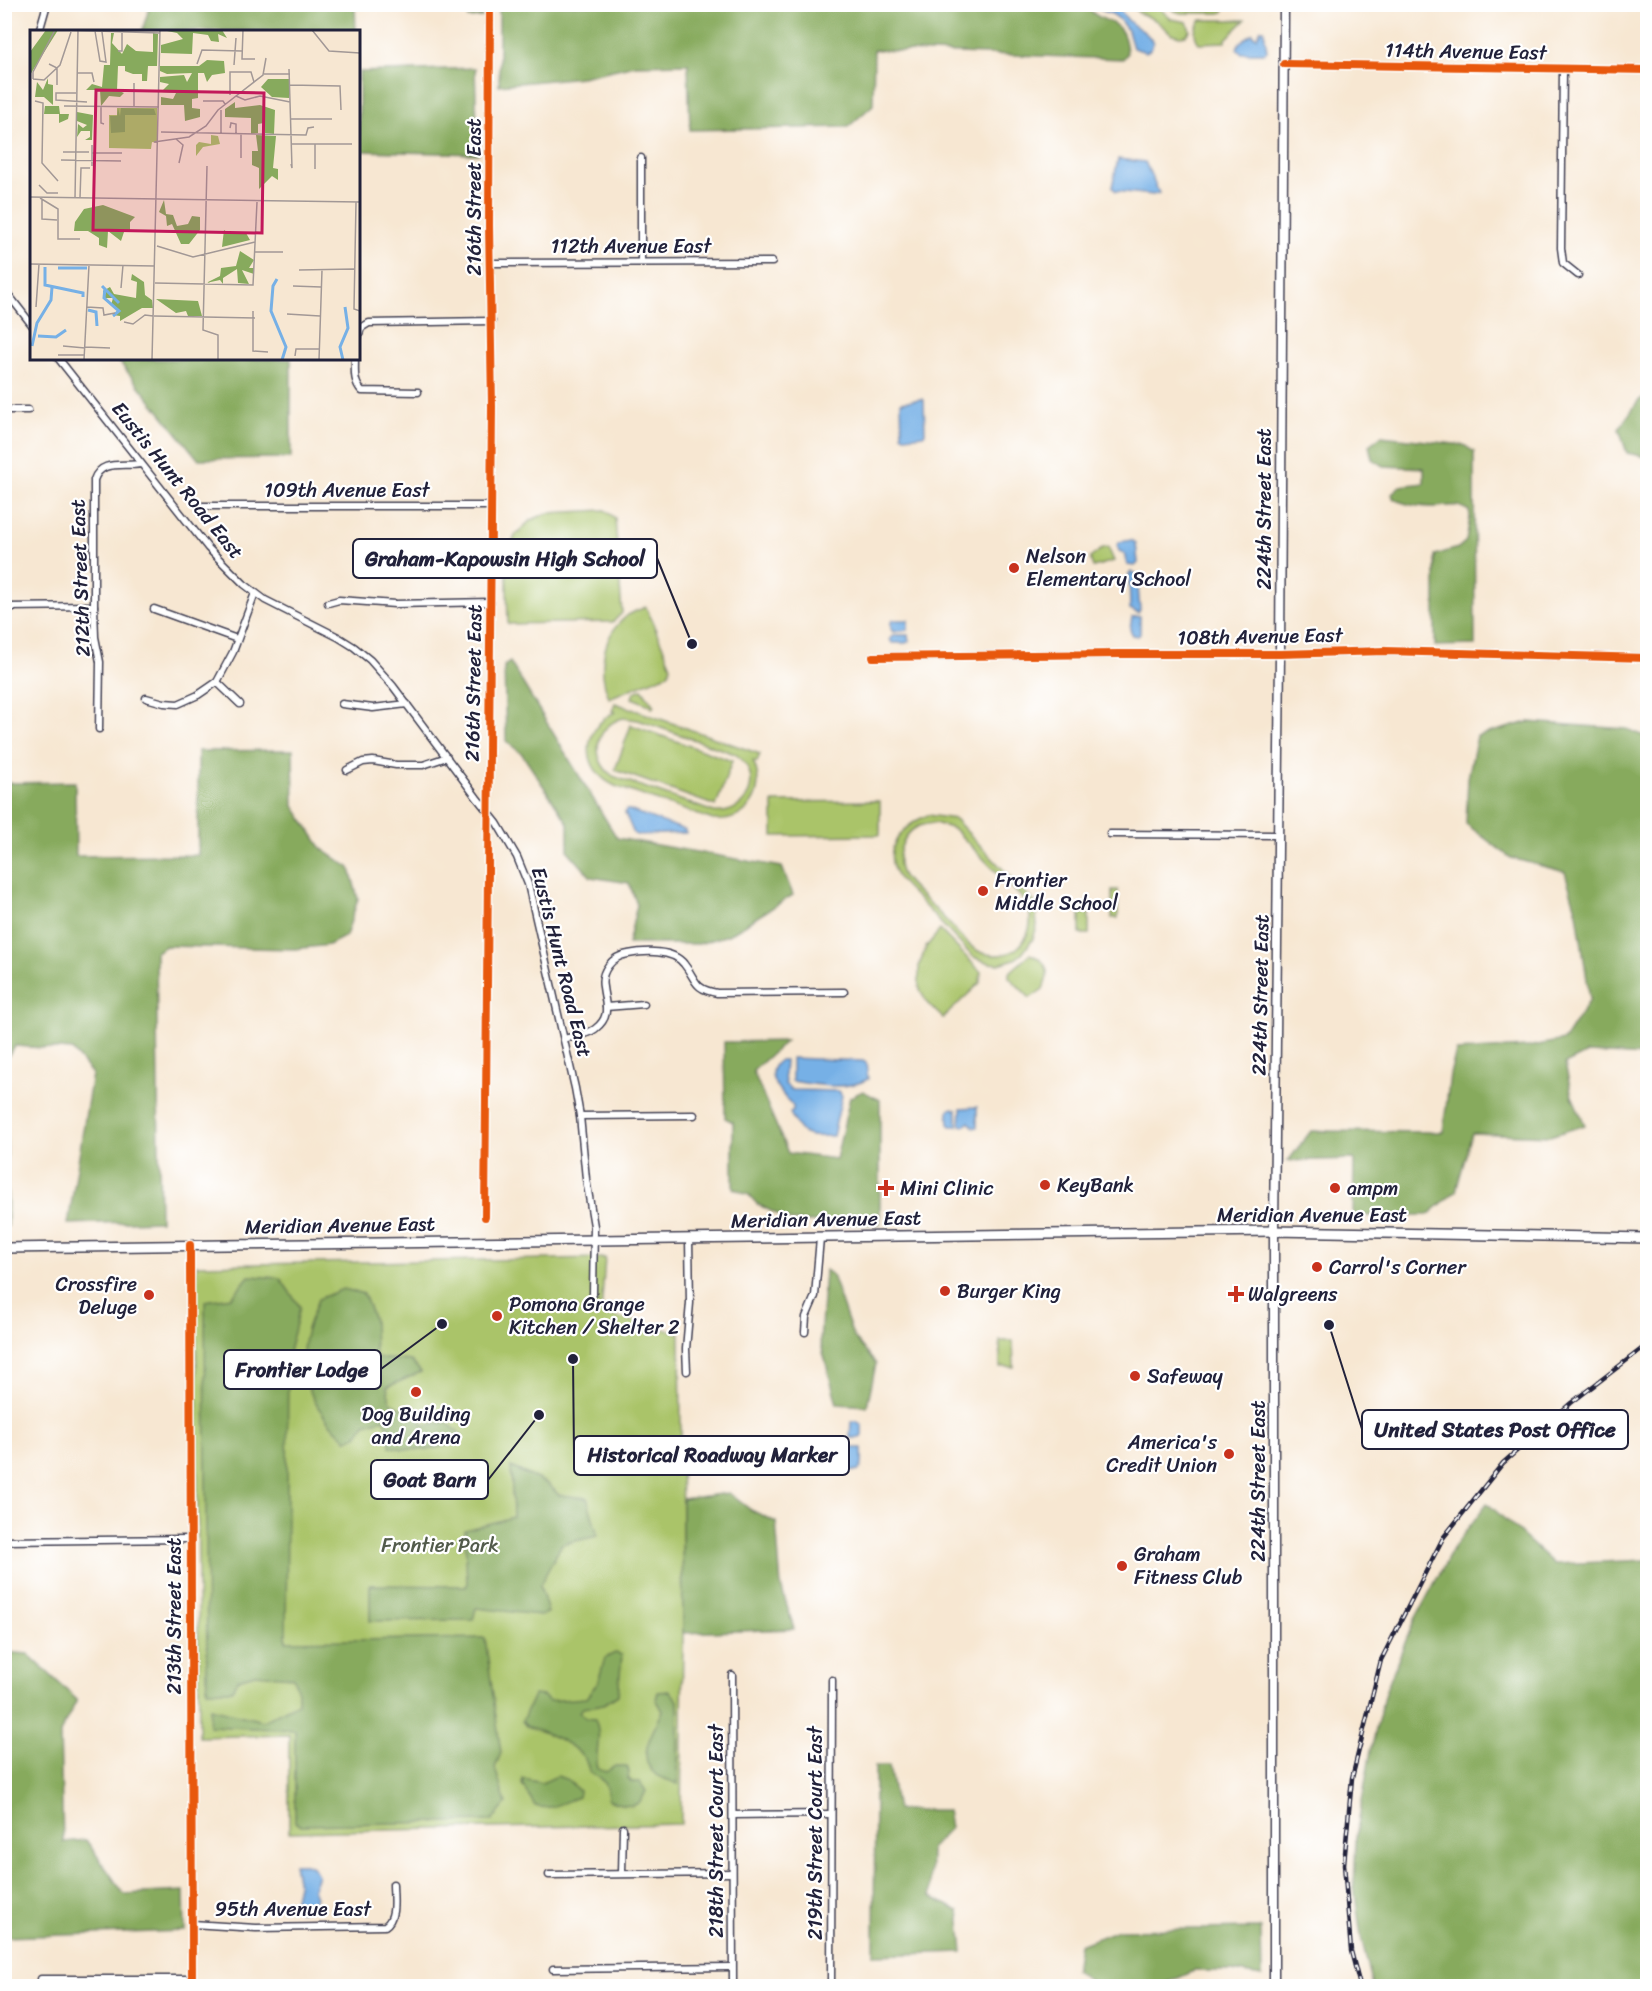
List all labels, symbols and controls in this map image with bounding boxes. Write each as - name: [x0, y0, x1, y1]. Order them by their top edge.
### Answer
- inset map: [30, 30, 360, 360]
- street label: 114th Avenue East: [1385, 33, 1548, 70]
- street label: 216th Street East: [457, 118, 492, 276]
- street label: 112th Avenue East: [551, 229, 712, 264]
- street label: Eustis Hunt Road East: [103, 393, 253, 567]
- street label: 224th Street East: [1247, 428, 1282, 590]
- street label: 109th Avenue East: [264, 473, 431, 508]
- street label: 212th Street East: [60, 498, 101, 657]
- callout: Graham-Kapowsin High School: [353, 539, 657, 578]
- place label: Nelson Elementary School: [1026, 539, 1191, 597]
- text: Graham-Kapowsin High School: [364, 540, 646, 578]
- marker: Nelson Elementary School: [1007, 561, 1021, 575]
- street label: 216th Street East: [455, 604, 492, 762]
- street label: 108th Avenue East: [1177, 618, 1344, 655]
- street label: Eustis Hunt Road East: [521, 863, 602, 1061]
- place label: Frontier Middle School: [995, 863, 1118, 921]
- marker: Frontier Middle School: [976, 884, 990, 898]
- street label: 224th Street East: [1242, 914, 1279, 1076]
- place label: KeyBank: [1057, 1168, 1134, 1203]
- place label: Mini Clinic: [900, 1171, 993, 1206]
- place label: ampm: [1347, 1171, 1398, 1206]
- marker: KeyBank: [1038, 1178, 1052, 1192]
- marker: Mini Clinic: [877, 1179, 895, 1197]
- marker: ampm: [1328, 1181, 1342, 1195]
- street label: Meridian Avenue East: [1217, 1198, 1407, 1233]
- street label: Meridian Avenue East: [731, 1200, 922, 1239]
- street label: Meridian Avenue East: [245, 1206, 436, 1245]
- place label: Carrol's Corner: [1329, 1250, 1467, 1285]
- marker: Carrol's Corner: [1310, 1260, 1324, 1274]
- place label: Crossfire Deluge: [55, 1267, 137, 1325]
- place label: Burger King: [957, 1274, 1061, 1309]
- place label: Walgreens: [1248, 1277, 1338, 1312]
- marker: Burger King: [938, 1284, 952, 1298]
- place label: Pomona Grange Kitchen / Shelter 2: [509, 1287, 680, 1345]
- marker: Walgreens: [1229, 1287, 1243, 1301]
- marker: Crossfire Deluge: [142, 1288, 156, 1302]
- marker: Pomona Grange Kitchen / Shelter 2: [490, 1309, 504, 1323]
- callout: Frontier Lodge: [224, 1350, 381, 1389]
- text: Frontier Lodge: [234, 1351, 369, 1389]
- place label: Safeway: [1147, 1359, 1224, 1394]
- marker: Safeway: [1128, 1369, 1142, 1383]
- marker: Dog Building and Arena: [409, 1385, 423, 1399]
- place label: Dog Building and Arena: [361, 1397, 471, 1455]
- street label: 224th Street East: [1241, 1400, 1276, 1562]
- callout: United States Post Office: [1362, 1410, 1628, 1449]
- text: United States Post Office: [1374, 1411, 1616, 1449]
- place label: America's Credit Union: [1106, 1425, 1218, 1483]
- callout: Historical Roadway Marker: [574, 1436, 849, 1475]
- text: Historical Roadway Marker: [586, 1436, 839, 1474]
- marker: America's Credit Union: [1222, 1447, 1236, 1461]
- callout: Goat Barn: [371, 1460, 488, 1499]
- text: Goat Barn: [383, 1461, 477, 1499]
- park label: Frontier Park: [381, 1528, 499, 1563]
- street label: 213th Street East: [157, 1537, 192, 1694]
- place label: Graham Fitness Club: [1134, 1537, 1243, 1595]
- marker: Graham Fitness Club: [1115, 1559, 1129, 1573]
- street label: 218th Street Court East: [699, 1723, 734, 1938]
- street label: 219th Street Court East: [798, 1725, 833, 1940]
- street label: 95th Avenue East: [215, 1892, 372, 1927]

